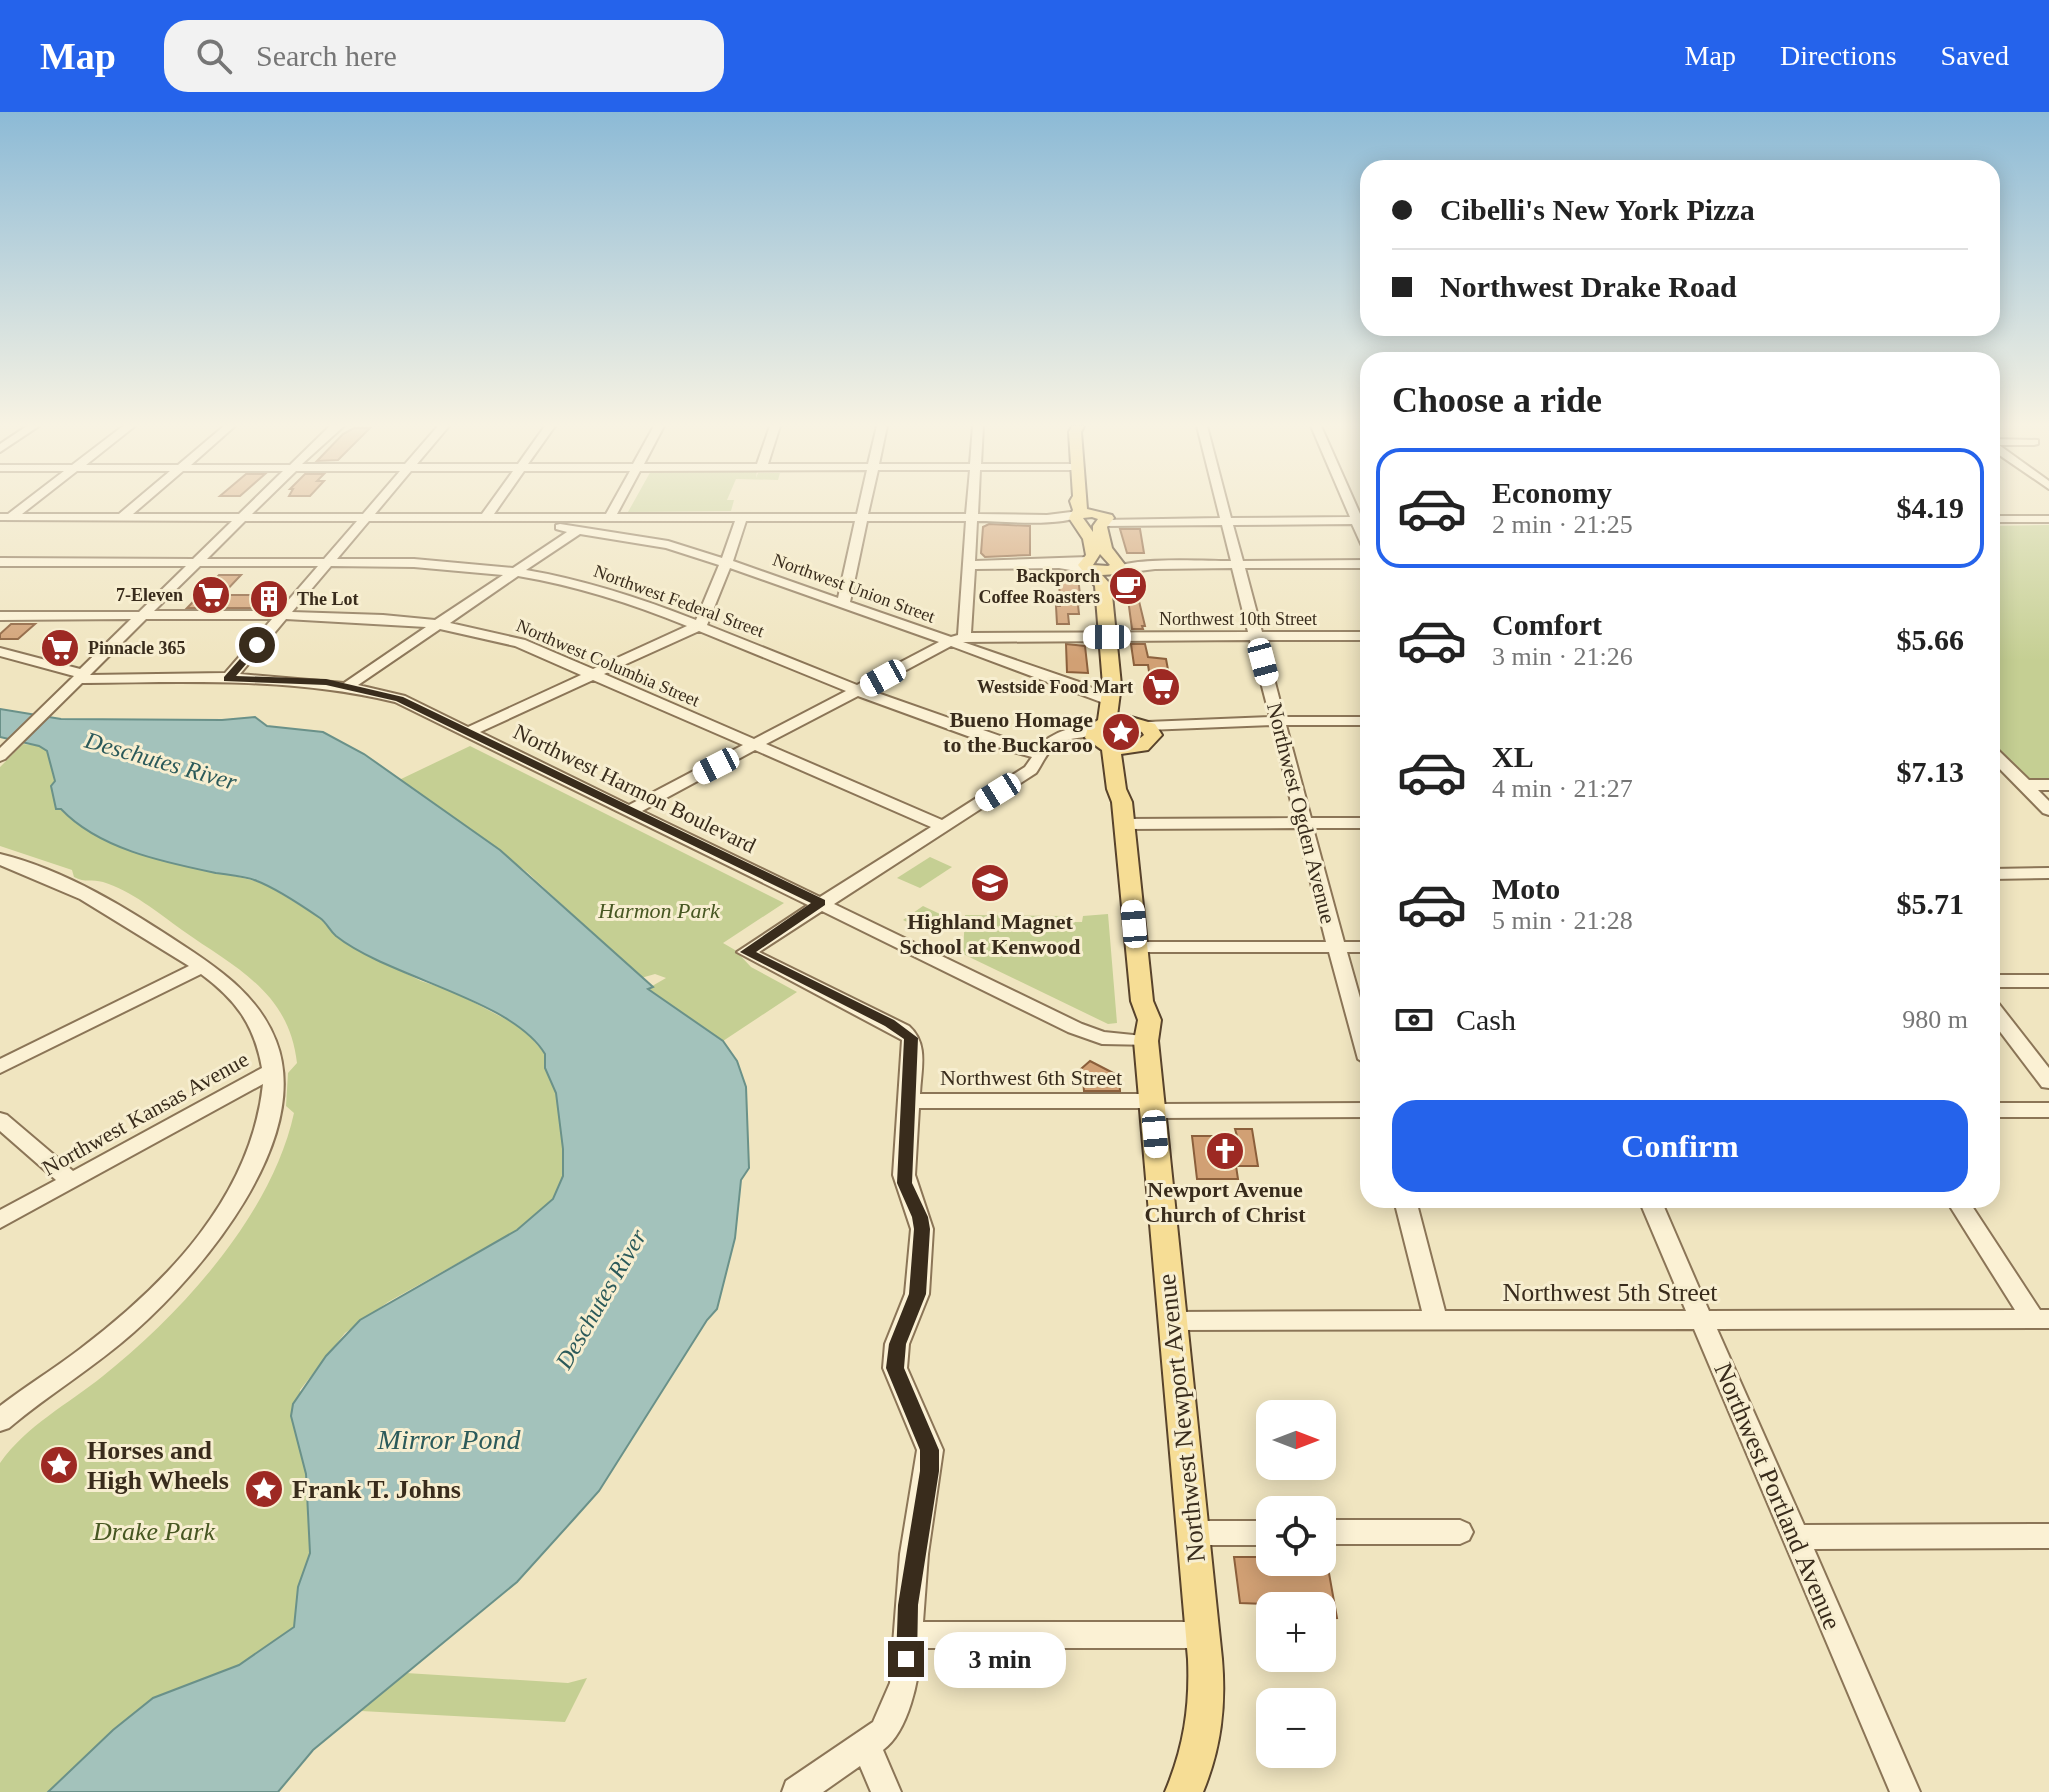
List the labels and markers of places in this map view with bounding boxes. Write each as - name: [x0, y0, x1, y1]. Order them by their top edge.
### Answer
- cafe icon: Backporch Coffee Roasters: [1107, 565, 1149, 607]
- place label: Backporch Coffee Roasters: [979, 566, 1100, 607]
- supermarket icon: 7-Eleven: [190, 574, 232, 616]
- building icon: The Lot: [248, 578, 290, 620]
- place label: 7-Eleven: [116, 585, 183, 605]
- place label: The Lot: [297, 589, 359, 609]
- supermarket icon: Pinnacle 365: [39, 627, 81, 669]
- place label: Pinnacle 365: [88, 638, 186, 658]
- supermarket icon: Westside Food Mart: [1140, 666, 1182, 708]
- place label: Westside Food Mart: [977, 677, 1133, 697]
- place label: Bueno Homage to the Buckaroo: [943, 707, 1093, 757]
- place icon: Bueno Homage to the Buckaroo: [1100, 711, 1142, 753]
- school or university icon: Highland Magnet School at Kenwood: [969, 862, 1011, 904]
- place label: Highland Magnet School at Kenwood: [900, 909, 1080, 959]
- church icon: Newport Avenue Church of Christ: [1204, 1130, 1246, 1172]
- place label: Newport Avenue Church of Christ: [1145, 1177, 1306, 1227]
- place label: Horses and High Wheels: [87, 1436, 229, 1495]
- place icon: Horses and High Wheels: [38, 1444, 80, 1486]
- place icon: Frank T. Johns: [243, 1468, 285, 1510]
- place label: Frank T. Johns: [292, 1475, 461, 1504]

